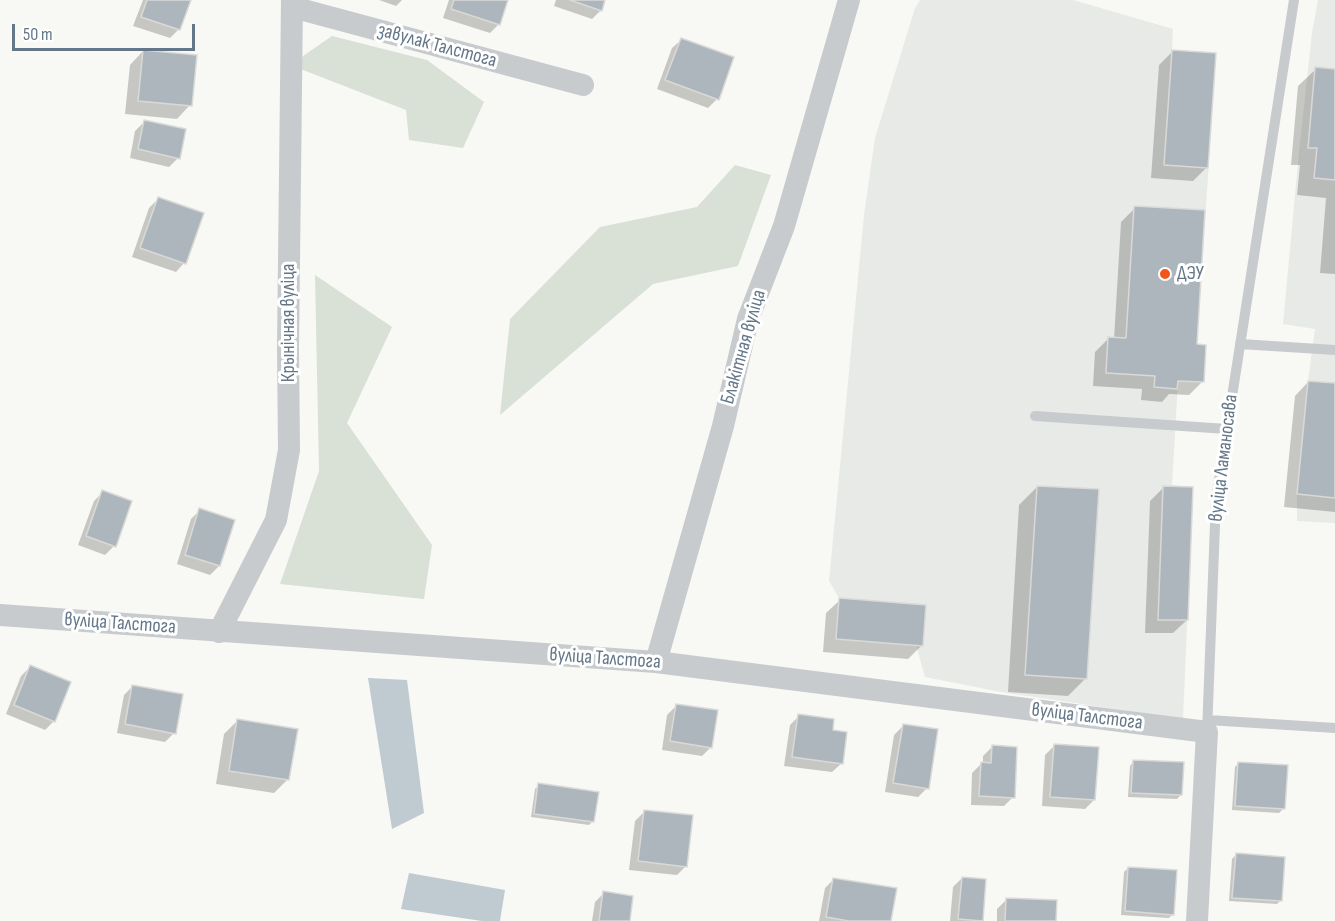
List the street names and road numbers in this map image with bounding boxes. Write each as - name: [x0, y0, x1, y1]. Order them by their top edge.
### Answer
- street label: завулак Талстога: [375, 19, 499, 73]
- street label: Крынічная вуліца: [277, 264, 301, 382]
- street label: Блакітная вуліца: [716, 287, 772, 407]
- street label: вуліца Ламаносава: [1204, 393, 1244, 523]
- street label: вуліца Талстога: [63, 608, 177, 640]
- street label: вуліца Талстога: [548, 643, 662, 675]
- street label: вуліца Талстога: [1030, 698, 1144, 736]

